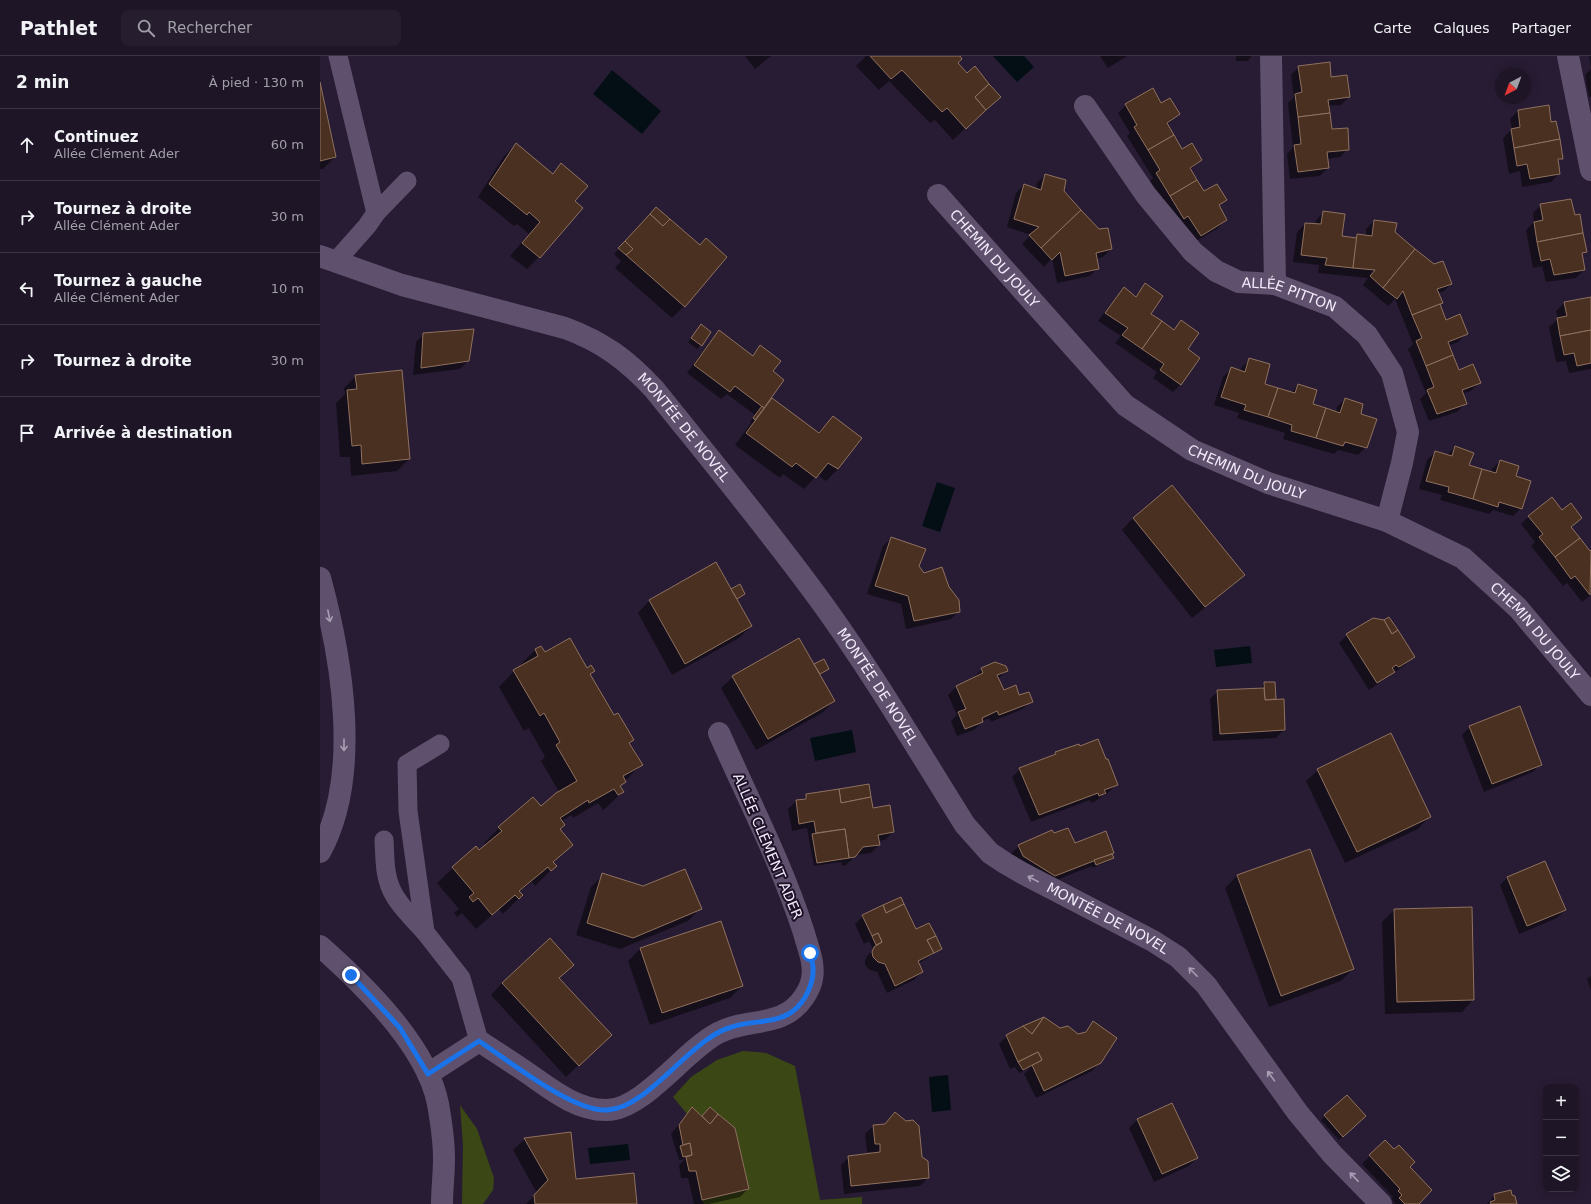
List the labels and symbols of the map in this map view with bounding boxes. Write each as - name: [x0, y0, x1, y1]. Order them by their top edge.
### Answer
- north arrow: [1495, 68, 1531, 104]
- street label: CHEMIN DU JOULY: [947, 206, 1043, 311]
- street label: ALLÉE PITTON: [1241, 274, 1339, 315]
- street label: MONTÉE DE NOVEL: [635, 369, 733, 485]
- street label: CHEMIN DU JOULY: [1185, 441, 1308, 503]
- street label: CHEMIN DU JOULY: [1487, 579, 1583, 683]
- one-way arrow: [325, 609, 333, 622]
- street label: MONTÉE DE NOVEL: [834, 625, 921, 748]
- one-way arrow: [340, 738, 348, 751]
- street label: ALLÉE CLÉMENT ADER: [730, 771, 806, 922]
- one-way arrow: [1028, 875, 1040, 882]
- street label: MONTÉE DE NOVEL: [1044, 879, 1172, 957]
- route start: [801, 944, 819, 962]
- route end: [342, 966, 360, 984]
- one-way arrow: [1188, 967, 1198, 977]
- one-way arrow: [1267, 1071, 1276, 1082]
- one-way arrow: [1349, 1172, 1358, 1182]

